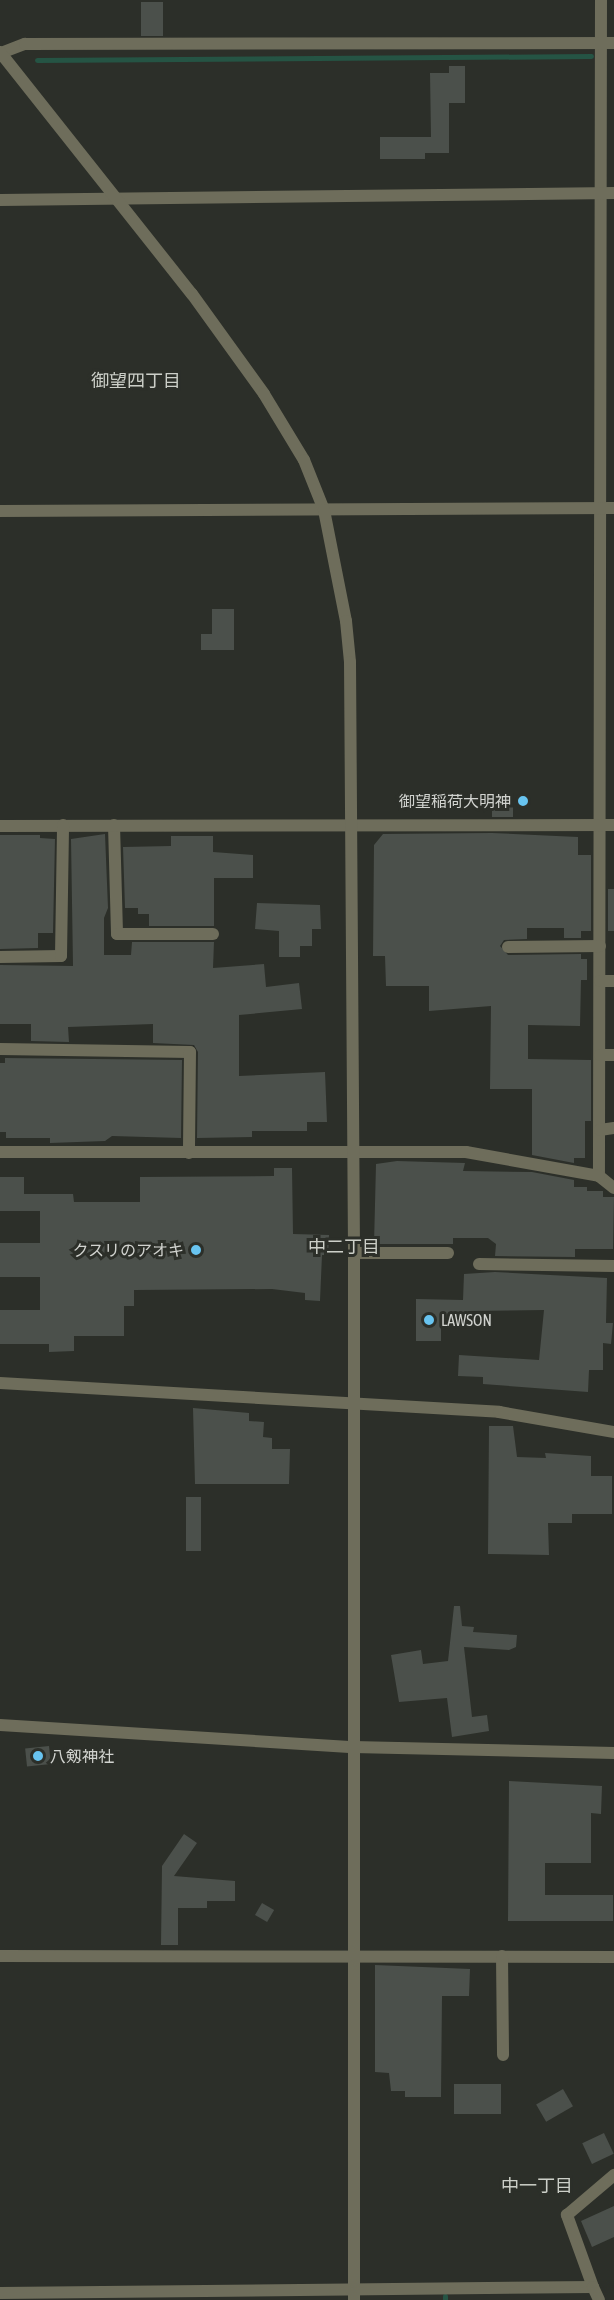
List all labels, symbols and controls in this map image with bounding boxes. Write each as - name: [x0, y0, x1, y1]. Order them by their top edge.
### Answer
- district label: 御望四丁目: [91, 370, 181, 392]
- place label: 御望稲荷大明神: [399, 791, 511, 811]
- marker: 御望稲荷大明神: [516, 794, 530, 808]
- district label: 中二丁目: [308, 1236, 380, 1258]
- place label: クスリのアオキ: [72, 1240, 184, 1260]
- marker: クスリのアオキ: [189, 1243, 203, 1257]
- place label: LAWSON: [441, 1310, 492, 1330]
- marker: LAWSON: [422, 1313, 436, 1327]
- place label: 八剱神社: [50, 1746, 114, 1766]
- marker: 八剱神社: [31, 1749, 45, 1763]
- district label: 中一丁目: [501, 2175, 573, 2197]

